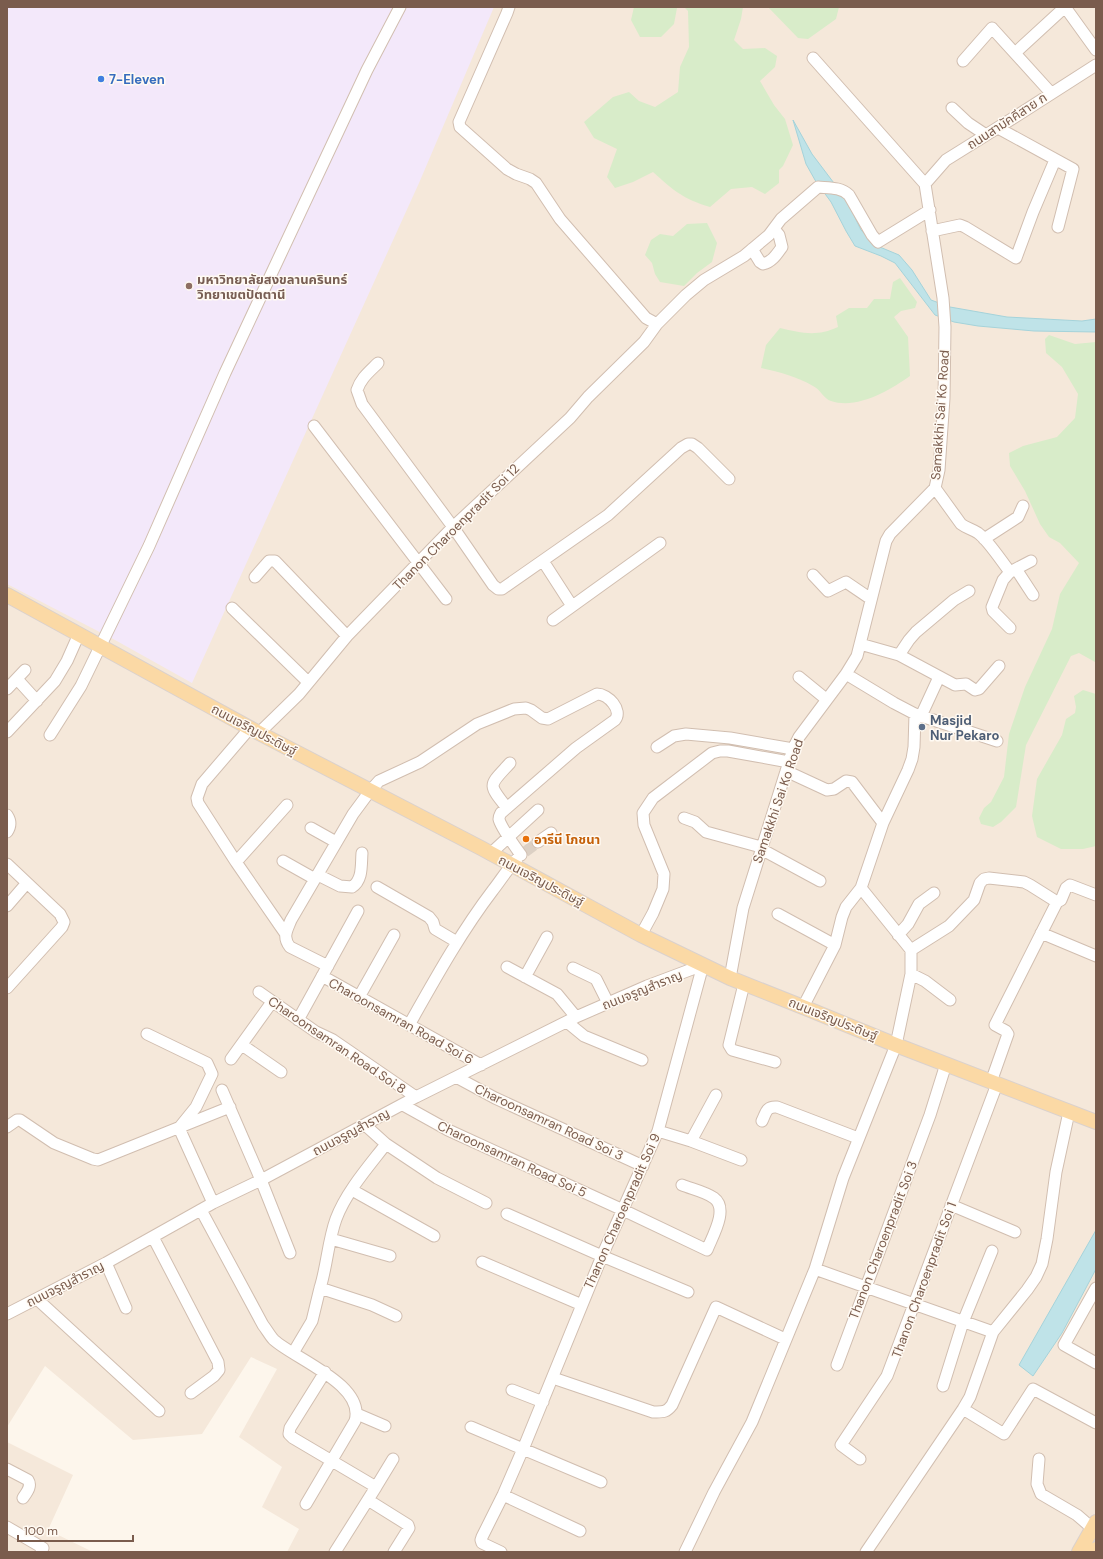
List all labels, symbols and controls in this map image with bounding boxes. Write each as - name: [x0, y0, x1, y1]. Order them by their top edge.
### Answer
- place label: 7-Eleven: [109, 71, 165, 88]
- marker: 7-Eleven: [96, 74, 106, 84]
- street label: ถนนสามัคคีสาย ก: [964, 89, 1050, 153]
- place label: มหาวิทยาลัยสงขลานครินทร์ วิทยาเขตปัตตานี: [197, 271, 347, 303]
- marker: มหาวิทยาลัยสงขลานครินทร์ วิทยาเขตปัตตานี: [184, 281, 194, 291]
- street label: Samakkhi Sai Ko Road: [927, 349, 953, 481]
- street label: Thanon Charoenpradit Soi 12: [389, 460, 523, 594]
- street label: ถนนเจริญประดิษฐ์: [208, 700, 300, 760]
- place label: Masjid Nur Pekaro: [930, 712, 999, 744]
- marker: Masjid Nur Pekaro: [917, 722, 927, 732]
- street label: Samakkhi Sai Ko Road: [749, 737, 807, 865]
- place label: อารีนี โภชนา: [534, 831, 600, 848]
- marker: อารีนี โภชนา: [521, 834, 531, 844]
- street label: ถนนเจริญประดิษฐ์: [495, 851, 587, 911]
- street label: ถนนจรูญสำราญ: [599, 966, 685, 1014]
- street label: Charoonsamran Road Soi 6: [326, 974, 476, 1068]
- street label: Charoonsamran Road Soi 8: [265, 992, 409, 1098]
- street label: ถนนเจริญประดิษฐ์: [786, 993, 880, 1045]
- street label: Charoonsamran Road Soi 3: [472, 1080, 626, 1164]
- street label: ถนนจรูญสำราญ: [309, 1105, 393, 1159]
- street label: Charoonsamran Road Soi 5: [435, 1117, 589, 1201]
- street label: Thanon Charoenpradit Soi 9: [580, 1130, 664, 1292]
- street label: Thanon Charoenpradit Soi 3: [845, 1158, 921, 1322]
- street label: Thanon Charoenpradit Soi 1: [888, 1200, 960, 1360]
- street label: ถนนจรูญสำราญ: [23, 1257, 107, 1311]
- scale bar: [18, 1517, 133, 1543]
- text: 100 m: [24, 1523, 58, 1539]

